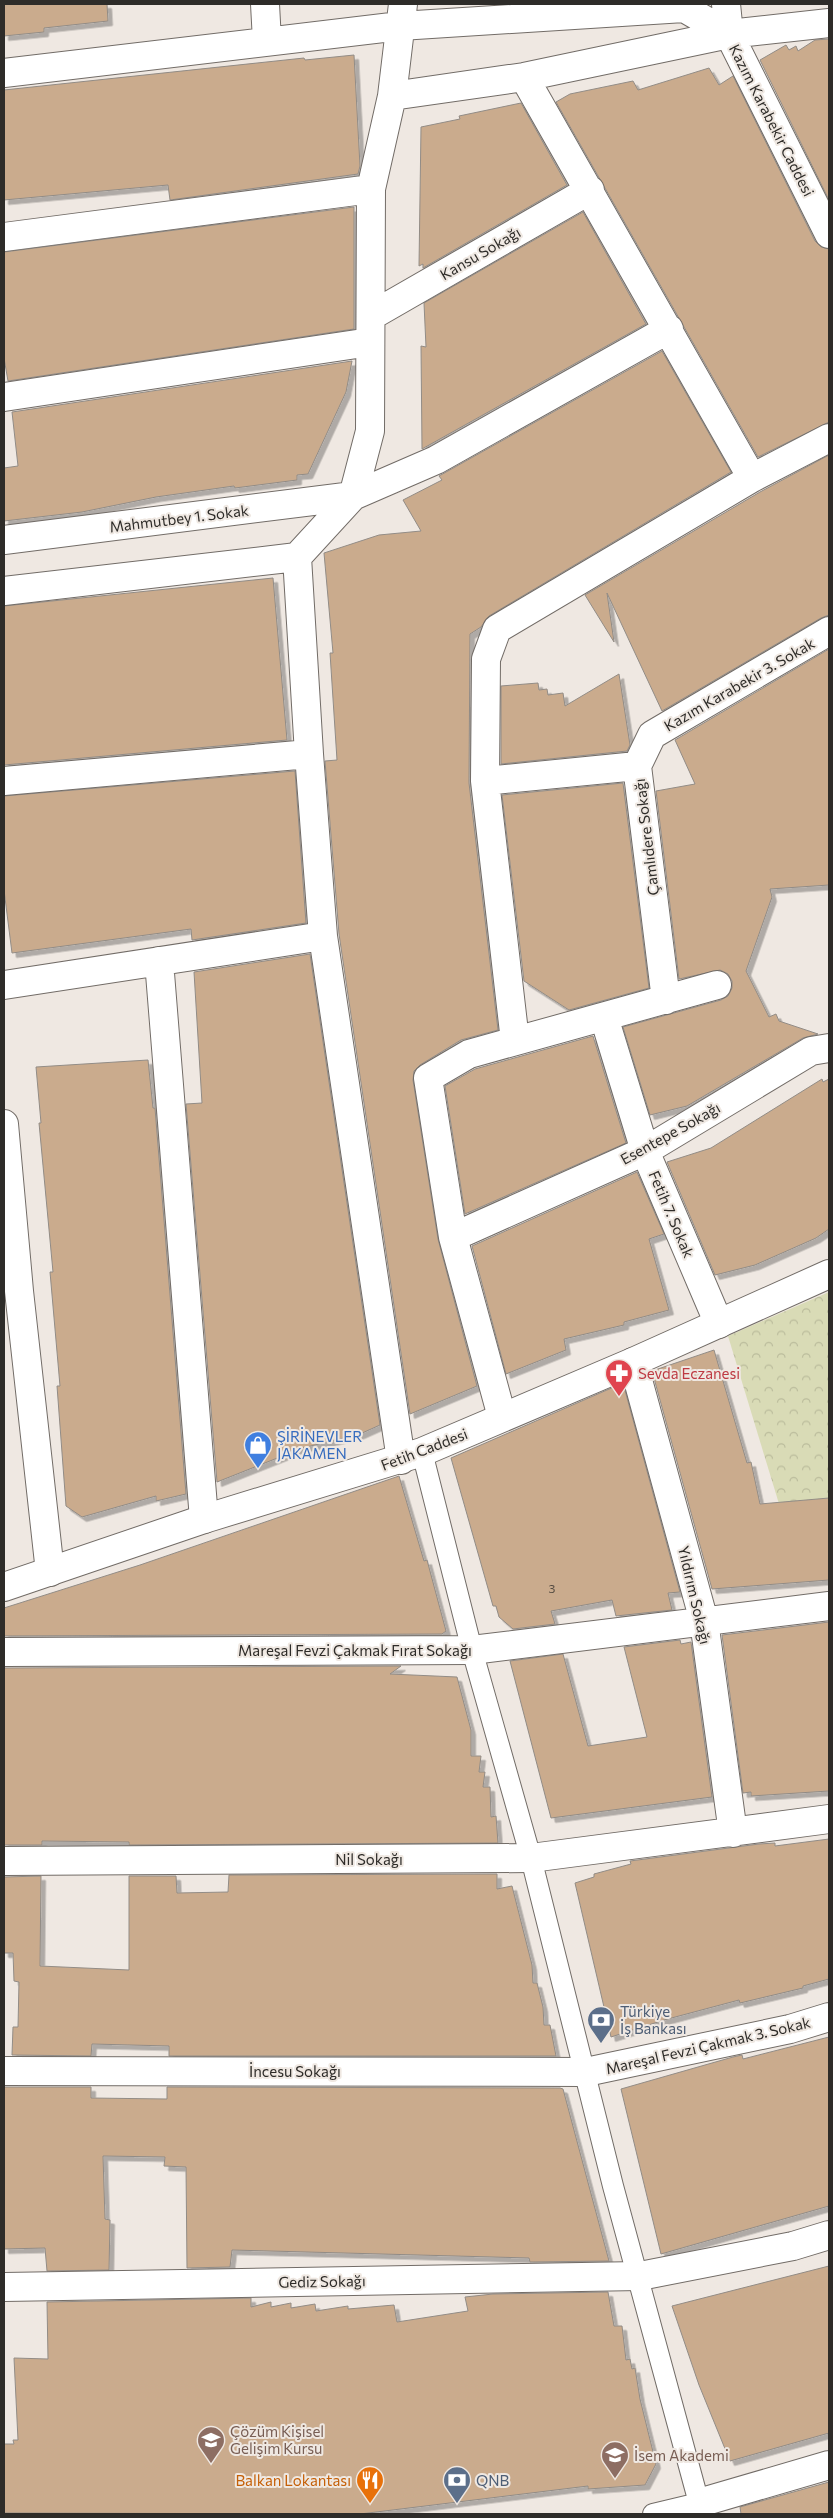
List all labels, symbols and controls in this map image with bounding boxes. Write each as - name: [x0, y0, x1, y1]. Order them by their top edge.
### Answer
- street label: Kazım Karabekir Caddesi: [726, 41, 818, 199]
- street label: Kansu Sokağı: [436, 223, 524, 283]
- street label: Mahmutbey 1. Sokak: [108, 501, 250, 535]
- street label: Kazım Karabekir 3. Sokak: [660, 633, 818, 735]
- street label: Çamlıdere Sokağı: [630, 777, 662, 897]
- street label: Esentepe Sokağı: [617, 1098, 723, 1168]
- street label: Fetih 7. Sokak: [646, 1168, 698, 1260]
- pharmacy icon: Sevda Eczanesi: [604, 1358, 634, 1397]
- place label: Sevda Eczanesi: [638, 1364, 740, 1382]
- street label: Fetih Caddesi: [378, 1424, 470, 1474]
- place label: ŞİRİNEVLER JAKAMEN: [277, 1427, 362, 1462]
- shop icon: ŞİRİNEVLER JAKAMEN: [243, 1430, 273, 1469]
- street label: Yıldırım Sokağı: [675, 1544, 715, 1646]
- house number: 3: [549, 1581, 556, 1595]
- street label: Mareşal Fevzi Çakmak Fırat Sokağı: [238, 1641, 472, 1659]
- street label: Nil Sokağı: [335, 1850, 403, 1868]
- place label: Türkiye İş Bankası: [620, 2002, 687, 2037]
- bank icon: Türkiye İş Bankası: [586, 2005, 616, 2044]
- street label: Mareşal Fevzi Çakmak 3. Sokak: [604, 2013, 812, 2077]
- street label: İncesu Sokağı: [249, 2062, 341, 2080]
- street label: Gediz Sokağı: [278, 2271, 366, 2291]
- place label: Çözüm Kişisel Gelişim Kursu: [230, 2422, 324, 2457]
- school or university icon: Çözüm Kişisel Gelişim Kursu: [196, 2425, 226, 2464]
- school or university icon: İsem Akademi: [600, 2440, 630, 2479]
- place label: İsem Akademi: [634, 2446, 729, 2464]
- restaurant icon: Balkan Lokantası: [355, 2465, 385, 2504]
- bank icon: QNB: [442, 2465, 472, 2504]
- place label: Balkan Lokantası: [235, 2471, 351, 2489]
- place label: QNB: [476, 2471, 510, 2489]

